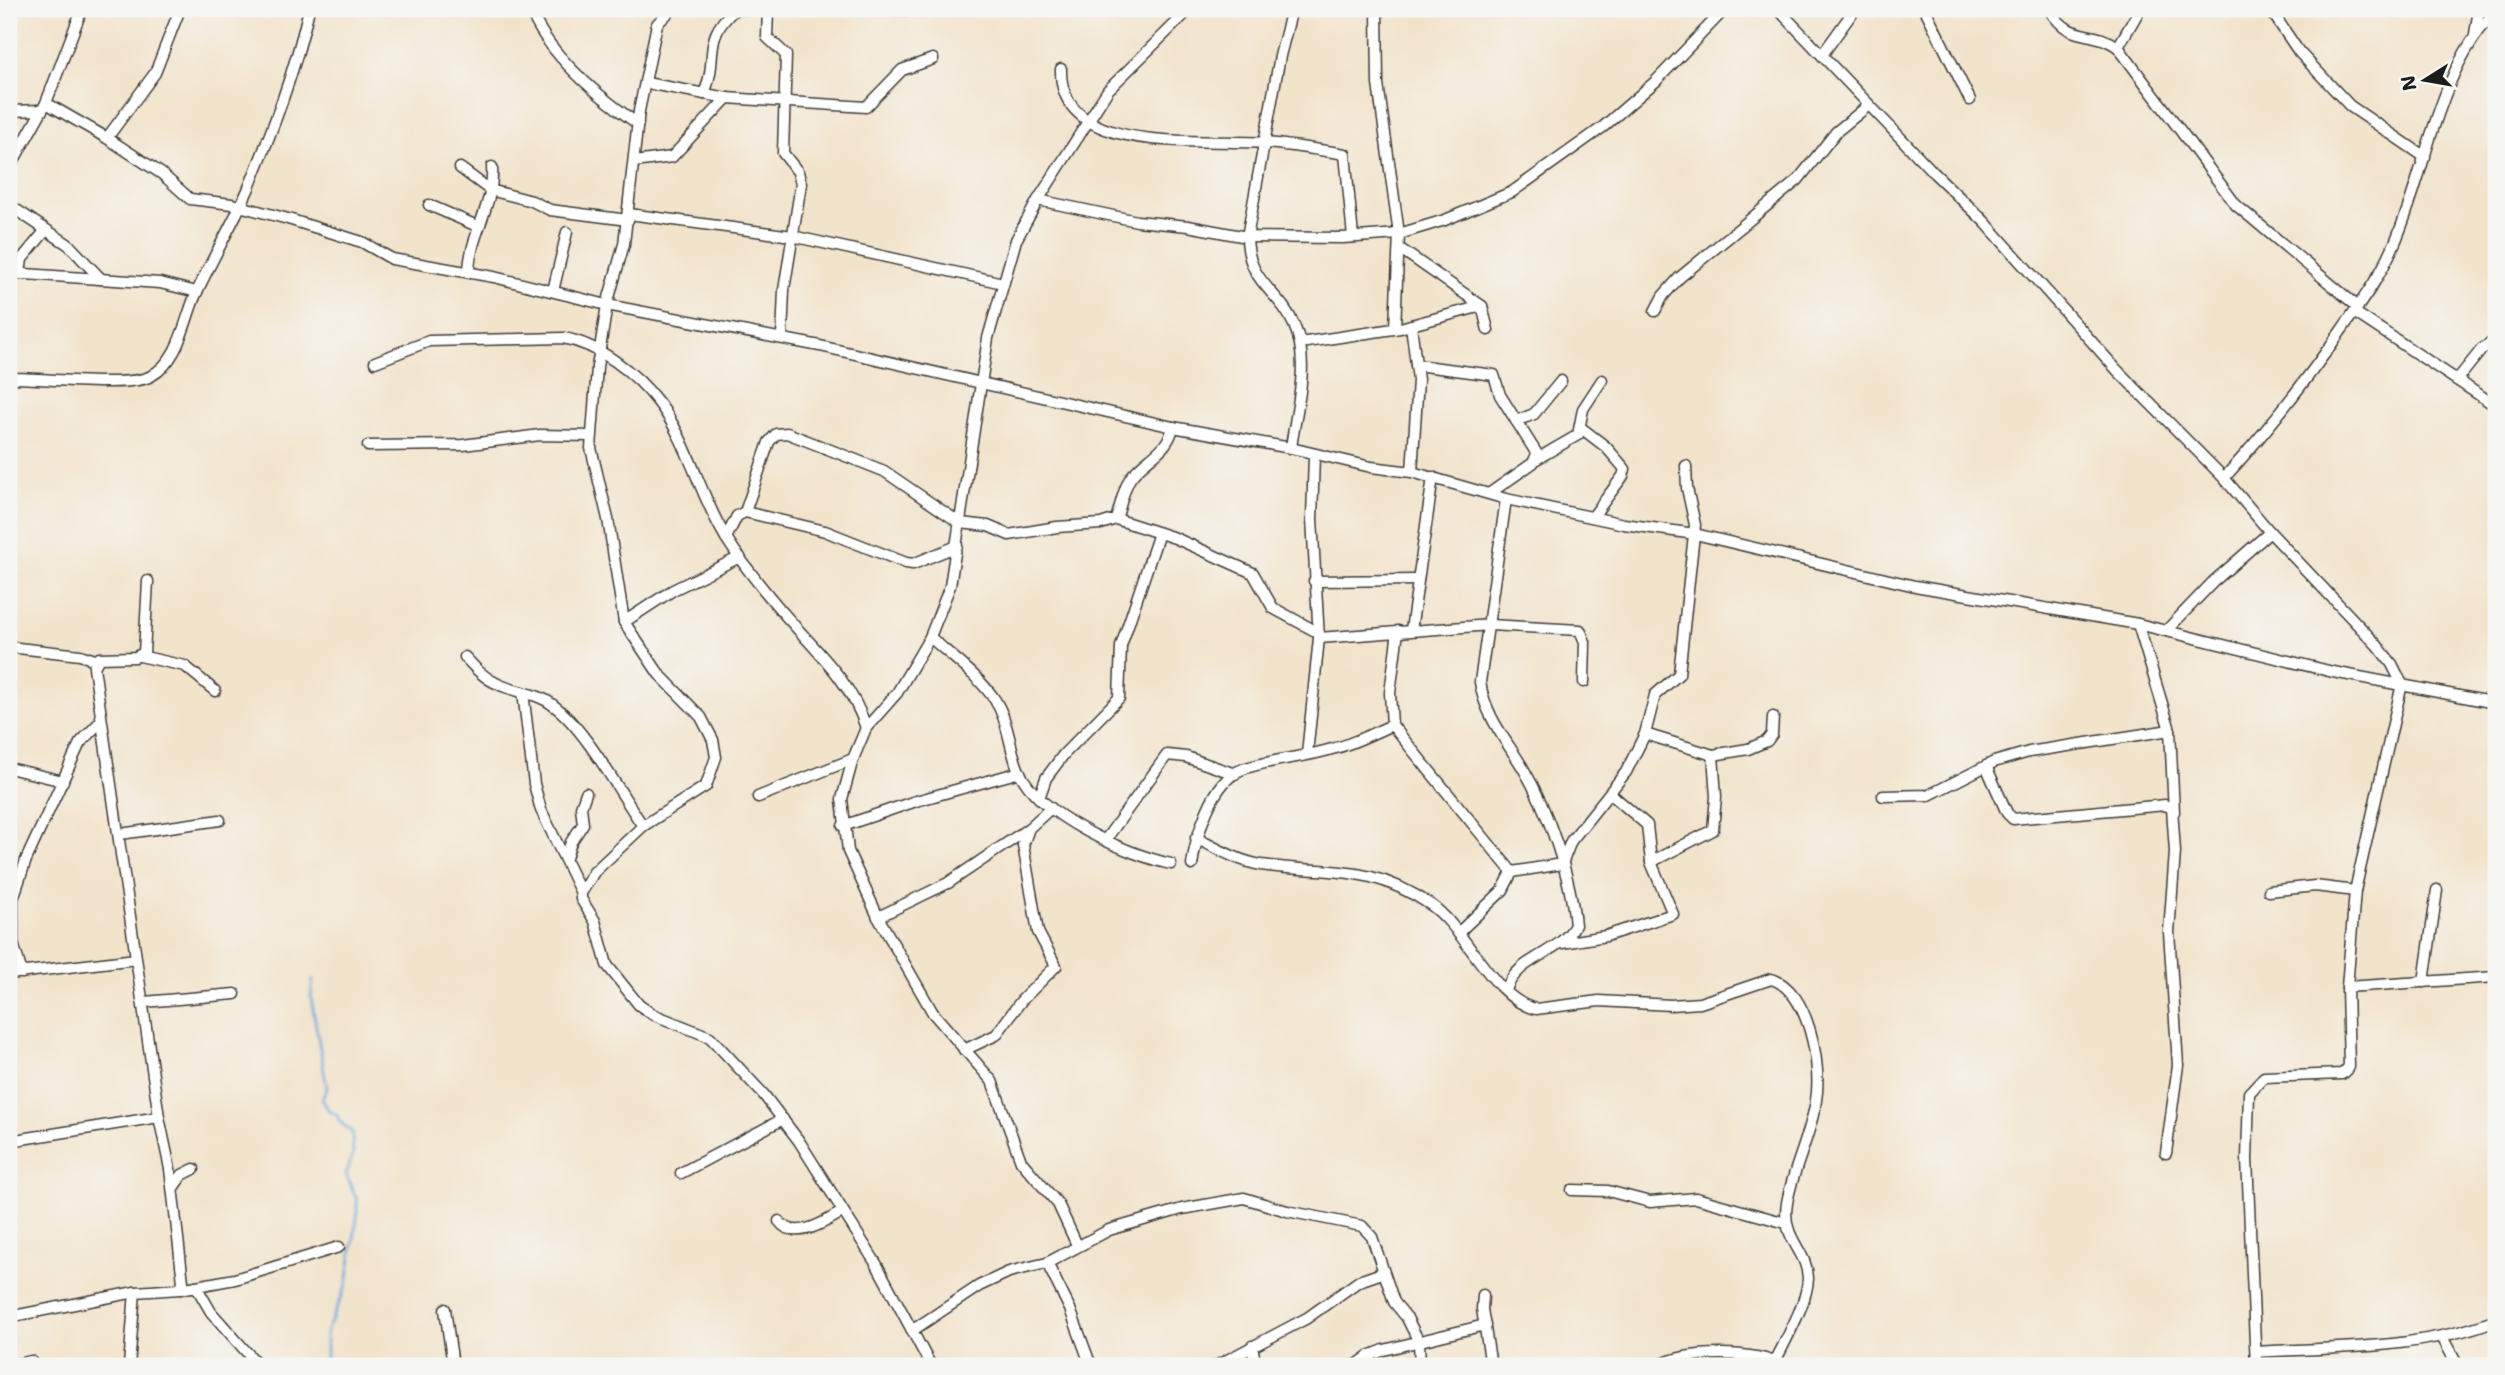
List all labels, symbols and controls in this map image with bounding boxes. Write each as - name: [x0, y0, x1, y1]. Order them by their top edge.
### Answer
- north arrow: [2390, 46, 2460, 116]
- text: N: [2395, 73, 2423, 93]

